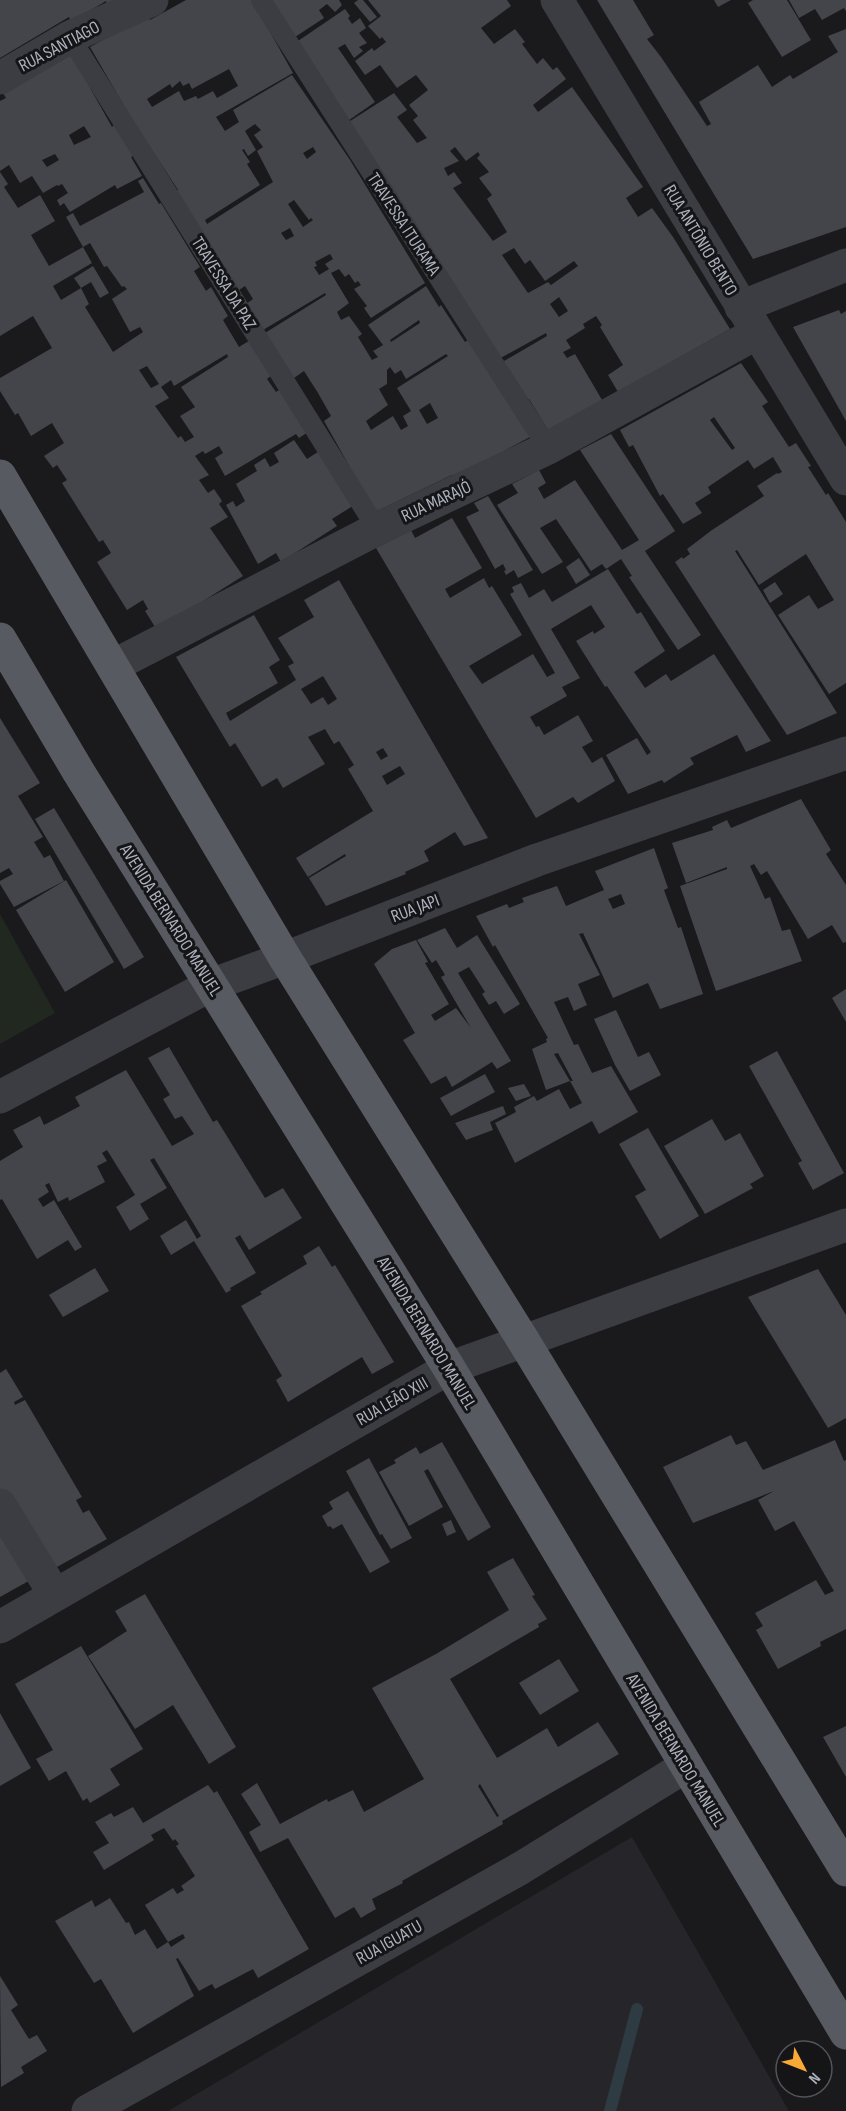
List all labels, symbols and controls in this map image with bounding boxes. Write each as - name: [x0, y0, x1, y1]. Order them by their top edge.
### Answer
- street label: RUA SANTIAGO: [15, 16, 103, 76]
- street label: TRAVESSA ITURAMA: [363, 169, 445, 280]
- street label: RUA ANTÔNIO BENTO: [659, 181, 742, 299]
- street label: TRAVESSA DA PAZ: [187, 233, 261, 334]
- street label: RUA MARAJÓ: [398, 476, 474, 527]
- street label: AVENIDA BERNARDO MANUEL: [115, 840, 226, 1000]
- street label: RUA JAPI: [388, 890, 442, 927]
- street label: AVENIDA BERNARDO MANUEL: [372, 1252, 481, 1414]
- street label: RUA LEÃO XIII: [353, 1373, 432, 1430]
- street label: AVENIDA BERNARDO MANUEL: [621, 1669, 730, 1831]
- street label: RUA IGUATU: [353, 1916, 426, 1969]
- north arrow: [774, 2039, 834, 2099]
- text: N: [804, 2069, 824, 2088]

